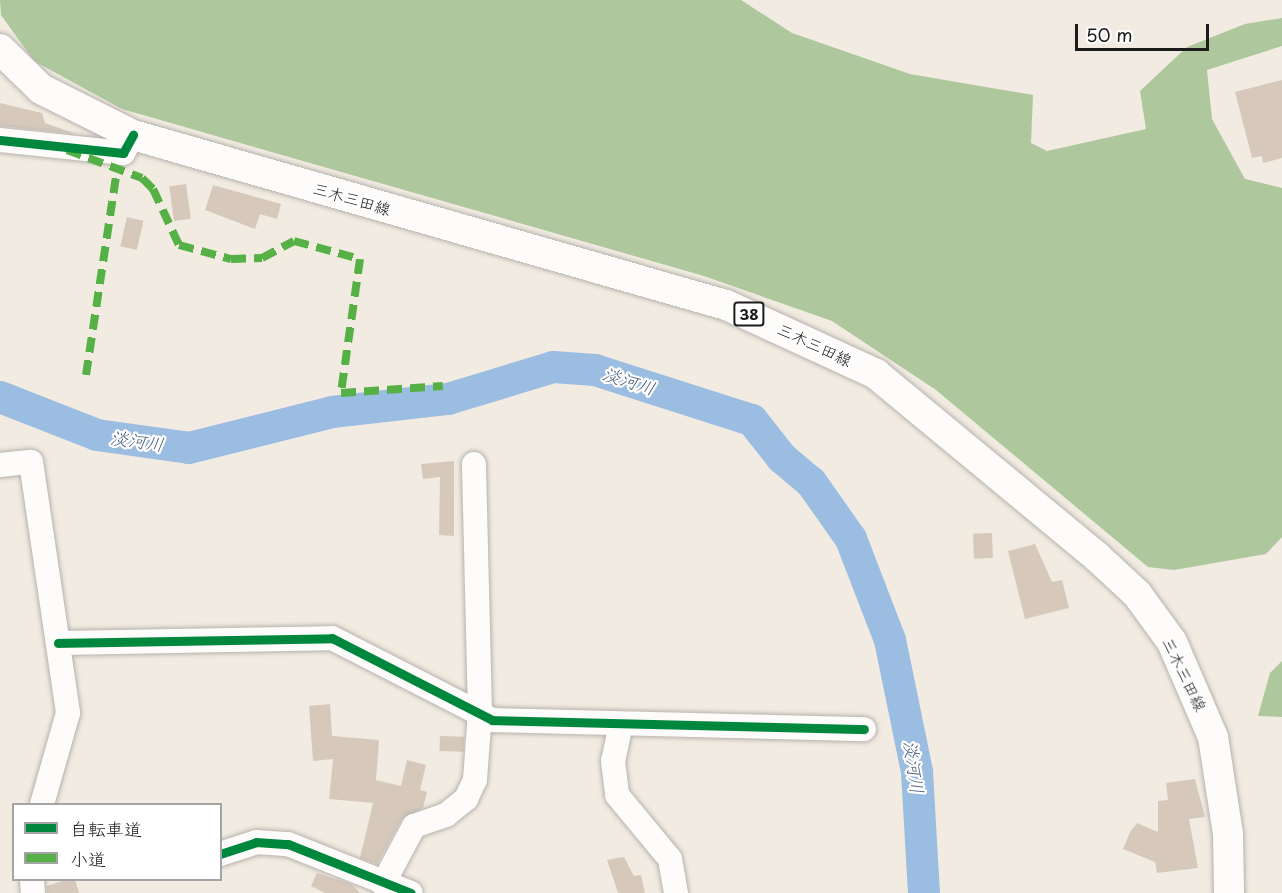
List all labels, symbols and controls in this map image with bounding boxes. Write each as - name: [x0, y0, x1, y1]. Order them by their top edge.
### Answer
- scale bar: [1078, 12, 1212, 50]
- text: 50 m: [1086, 21, 1133, 48]
- street label: 三木三田線: [311, 178, 393, 218]
- road number: 38: [732, 302, 766, 326]
- street label: 三木三田線: [775, 318, 855, 370]
- water label: 淡河川: [600, 362, 658, 400]
- water label: 淡河川: [109, 427, 165, 455]
- street label: 三木三田線: [1159, 634, 1211, 714]
- water label: 淡河川: [900, 739, 928, 795]
- legend: [12, 803, 222, 881]
- text: 自転車道: [70, 815, 142, 842]
- text: 小道: [70, 845, 106, 872]

